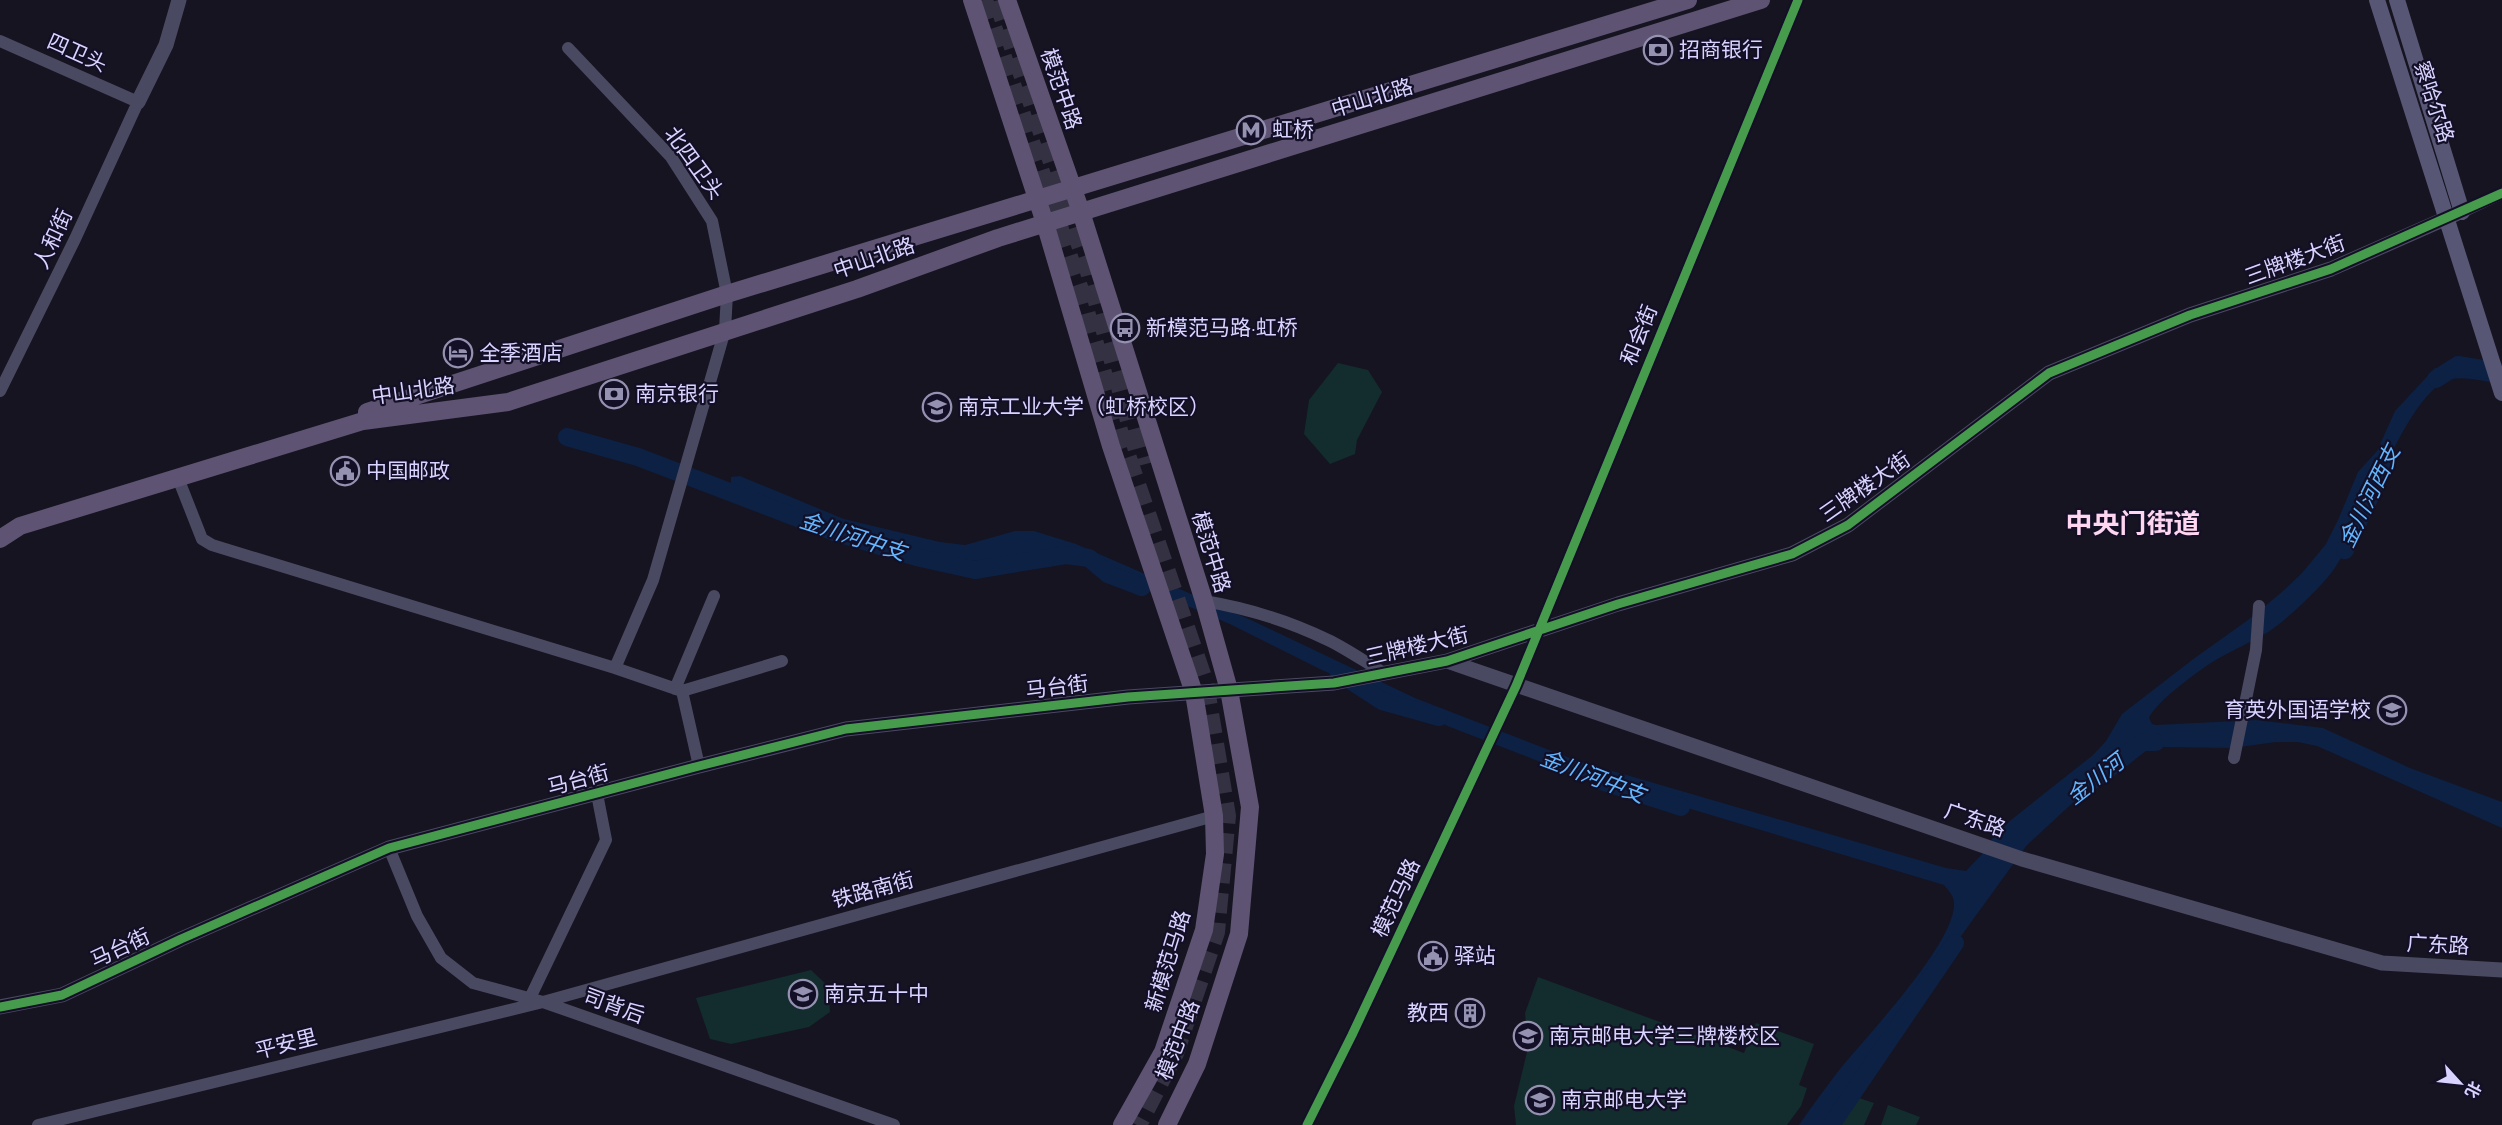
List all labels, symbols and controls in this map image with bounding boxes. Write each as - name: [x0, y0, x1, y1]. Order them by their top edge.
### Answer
- street label: 四卫头: [44, 30, 110, 76]
- bank icon: 招商银行: [1642, 34, 1674, 66]
- place label: 招商银行: [1679, 39, 1763, 61]
- street label: 模范中路: [1037, 46, 1085, 132]
- street label: 察哈尔路: [2411, 59, 2457, 145]
- street label: 中山北路: [1329, 75, 1415, 121]
- metro station icon: 虹桥: [1235, 114, 1267, 146]
- place label: 虹桥: [1272, 119, 1314, 141]
- street label: 北四卫头: [660, 123, 728, 203]
- street label: 人和街: [30, 206, 76, 272]
- street label: 三牌楼大街: [2242, 232, 2348, 288]
- street label: 中山北路: [831, 234, 917, 282]
- street label: 和会街: [1617, 302, 1661, 368]
- bus stop icon: 新模范马路·虹桥: [1109, 312, 1141, 344]
- place label: 新模范马路·虹桥: [1146, 317, 1298, 339]
- hotel icon: 全季酒店: [442, 337, 474, 369]
- place label: 全季酒店: [479, 342, 563, 364]
- street label: 中山北路: [370, 374, 456, 408]
- bank icon: 南京银行: [598, 378, 630, 410]
- place label: 南京银行: [635, 383, 719, 405]
- school or university icon: 南京工业大学（虹桥校区）: [921, 391, 953, 423]
- place label: 南京工业大学（虹桥校区）: [958, 396, 1210, 418]
- water label: 金川河西支: [2335, 439, 2405, 551]
- street label: 三牌楼大街: [1816, 448, 1914, 526]
- public building icon: 中国邮政: [329, 455, 361, 487]
- place label: 中国邮政: [366, 460, 450, 482]
- water label: 金川河中支: [797, 509, 912, 565]
- street label: 模范中路: [1188, 509, 1234, 595]
- district label: 中央门街道: [2066, 509, 2201, 538]
- street label: 三牌楼大街: [1363, 623, 1471, 669]
- street label: 马台街: [1024, 672, 1090, 702]
- school or university icon: 育英外国语学校: [2376, 694, 2408, 726]
- place label: 育英外国语学校: [2224, 699, 2371, 721]
- water label: 金川河中支: [1537, 746, 1651, 808]
- water label: 金川河: [2062, 748, 2132, 809]
- street label: 马台街: [545, 761, 611, 799]
- street label: 广东路: [1942, 799, 2008, 841]
- street label: 模范马路: [1368, 855, 1424, 941]
- street label: 铁路南街: [830, 869, 916, 911]
- street label: 新模范马路: [1142, 908, 1194, 1014]
- street label: 马台街: [87, 925, 153, 971]
- street label: 广东路: [2406, 932, 2470, 958]
- public building icon: 驿站: [1417, 940, 1449, 972]
- place label: 驿站: [1454, 945, 1496, 967]
- school or university icon: 南京五十中: [787, 978, 819, 1010]
- place label: 南京五十中: [824, 983, 929, 1005]
- street label: 司背后: [581, 985, 647, 1027]
- street label: 模范中路: [1153, 997, 1203, 1083]
- building icon: 教西: [1454, 997, 1486, 1029]
- place label: 教西: [1407, 1002, 1449, 1024]
- school or university icon: 南京邮电大学三牌楼校区: [1512, 1020, 1544, 1052]
- place label: 南京邮电大学三牌楼校区: [1549, 1025, 1780, 1047]
- street label: 平安里: [253, 1026, 319, 1062]
- north arrow: [2430, 1053, 2490, 1113]
- text: 北: [2462, 1079, 2484, 1101]
- school or university icon: 南京邮电大学: [1524, 1084, 1556, 1116]
- place label: 南京邮电大学: [1561, 1089, 1687, 1111]

